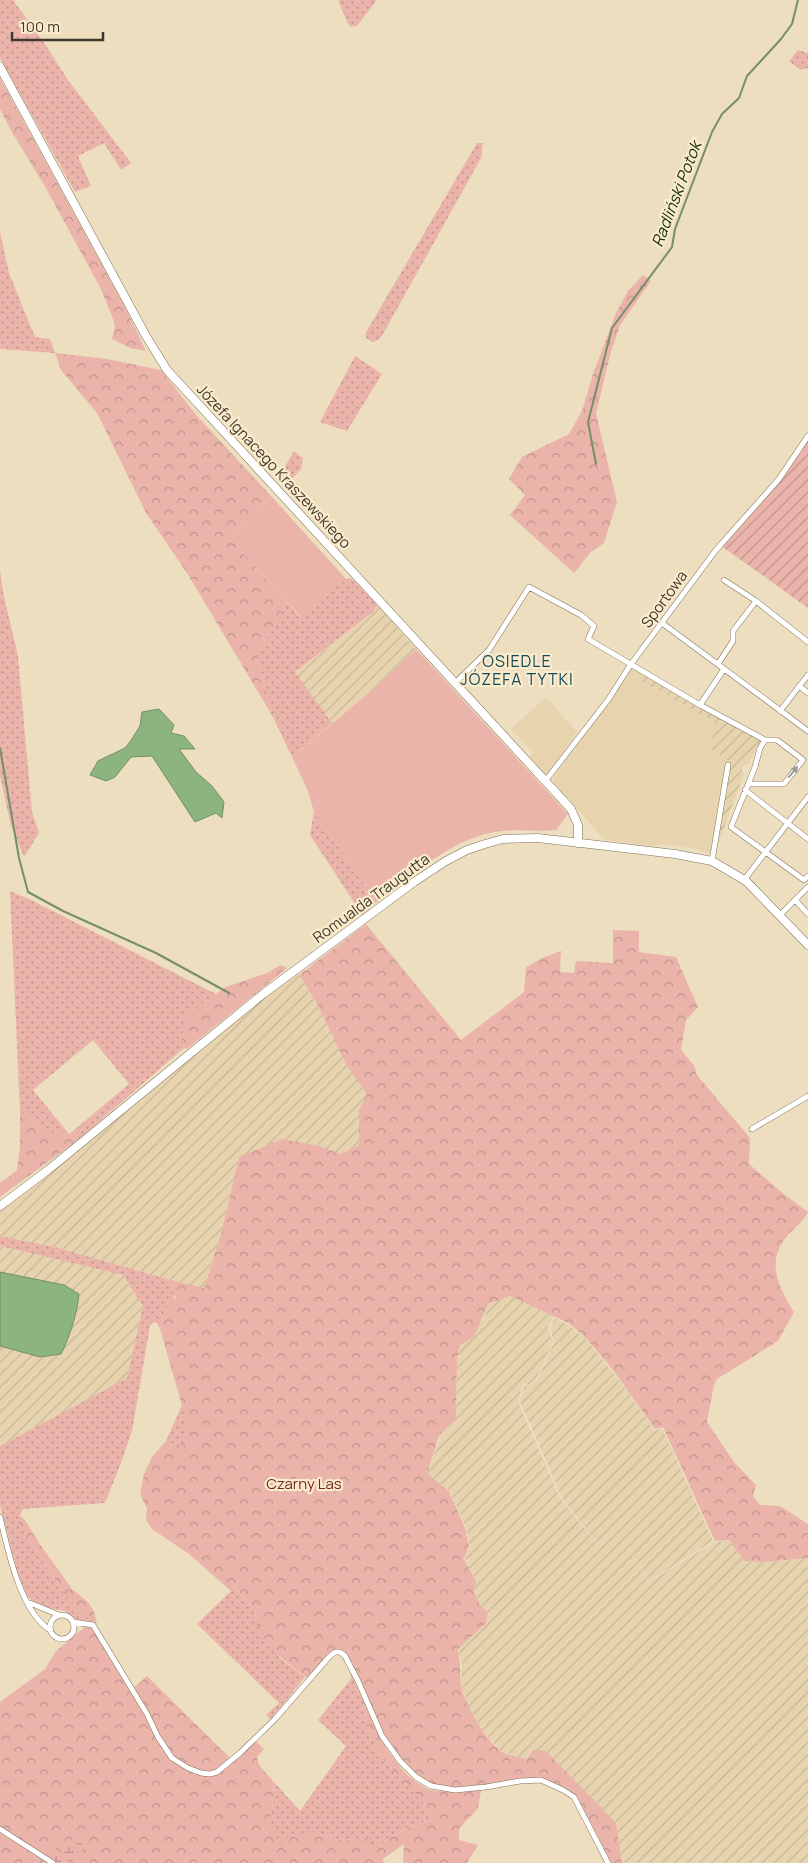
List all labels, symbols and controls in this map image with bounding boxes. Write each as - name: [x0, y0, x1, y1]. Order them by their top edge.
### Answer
- scale bar: [12, 10, 104, 42]
- text: 100 m: [20, 16, 60, 37]
- water label: Radliński Potok: [646, 136, 707, 250]
- street label: Józefa Ignacego Kraszewskiego: [192, 379, 356, 553]
- street label: Sportowa: [636, 566, 692, 632]
- district label: OSIEDLE JÓZEFA TYTKI: [460, 650, 574, 690]
- one-way arrow: [788, 766, 799, 779]
- street label: Romualda Traugutta: [308, 848, 434, 948]
- park label: Czarny Las: [266, 1473, 342, 1494]

